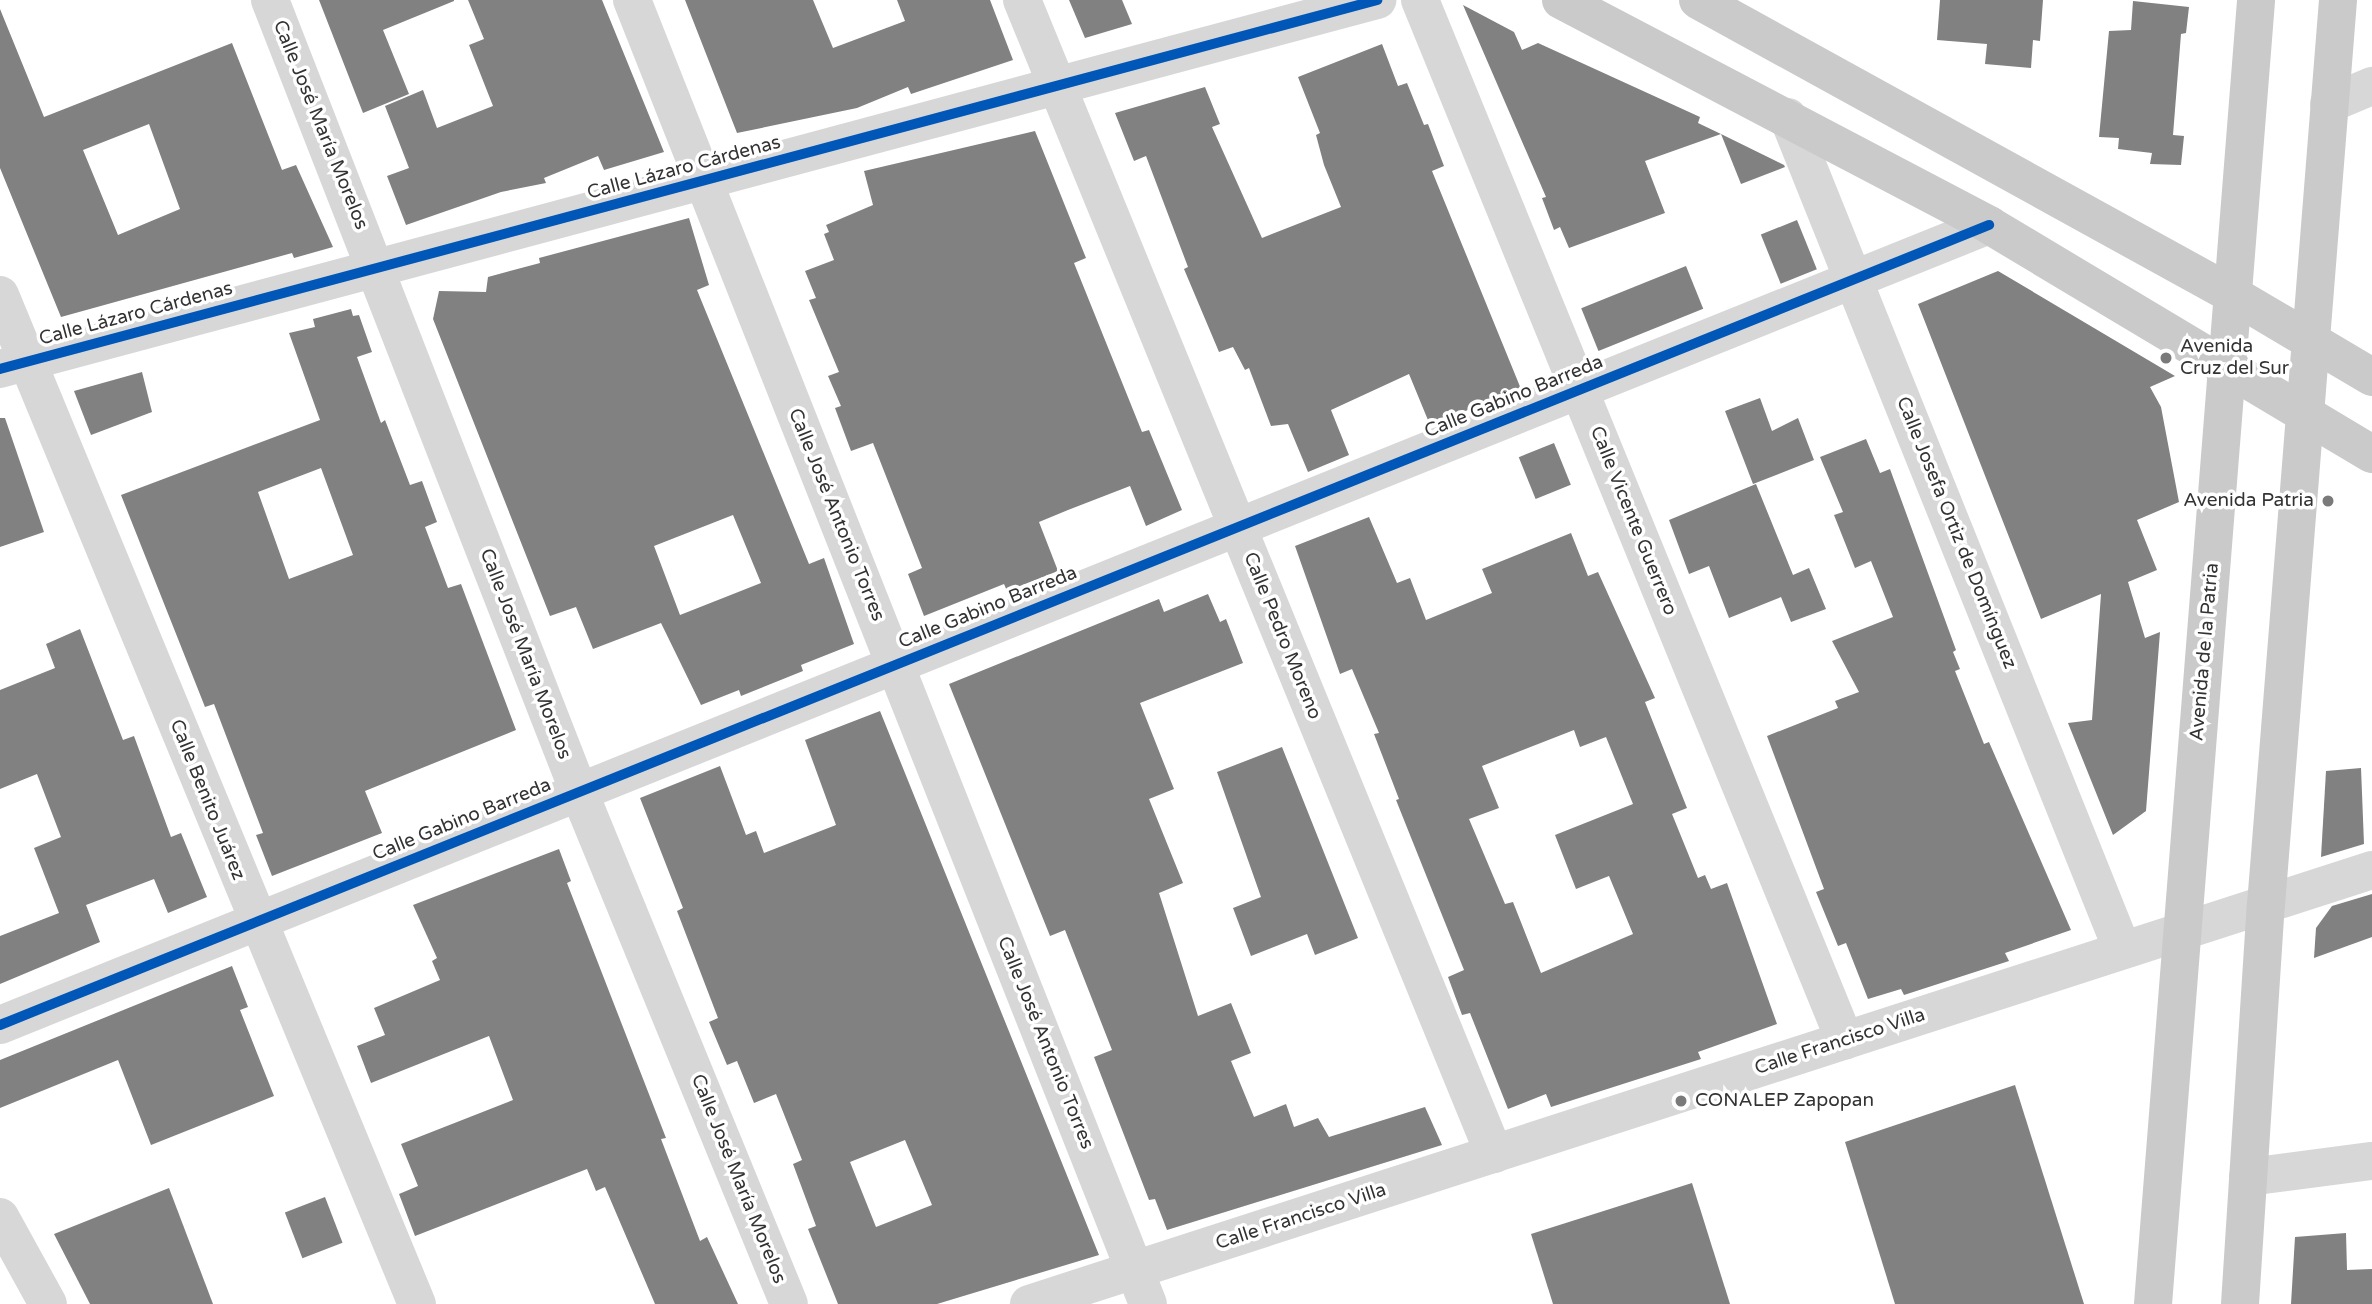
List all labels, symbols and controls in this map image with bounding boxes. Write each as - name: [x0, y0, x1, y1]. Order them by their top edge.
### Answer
- street label: Calle José María Morelos: [268, 17, 372, 233]
- street label: Calle Lázaro Cárdenas: [585, 131, 783, 205]
- street label: Calle Lázaro Cárdenas: [37, 277, 235, 351]
- place label: Avenida Cruz del Sur: [2180, 336, 2289, 380]
- marker: Avenida Cruz del Sur: [2158, 350, 2174, 366]
- street label: Calle Gabino Barreda: [1421, 351, 1607, 443]
- street label: Calle Josefa Ortiz de Domínguez: [1891, 394, 2021, 672]
- street label: Calle José Antonio Torres: [783, 405, 889, 625]
- street label: Calle Vicente Guerrero: [1585, 423, 1681, 619]
- place label: Avenida Patria: [2183, 490, 2314, 512]
- marker: Avenida Patria: [2320, 493, 2336, 509]
- street label: Calle José María Morelos: [474, 545, 576, 763]
- street label: Calle Pedro Moreno: [1238, 549, 1326, 723]
- street label: Calle Gabino Barreda: [895, 562, 1081, 654]
- street label: Avenida de la Patria: [2186, 562, 2224, 742]
- street label: Calle Benito Juárez: [164, 716, 250, 884]
- street label: Calle Gabino Barreda: [369, 774, 555, 866]
- street label: Calle José Antonio Torres: [992, 933, 1098, 1153]
- street label: Calle Francisco Villa: [1752, 1004, 1928, 1080]
- street label: Calle José María Morelos: [686, 1071, 790, 1287]
- place label: CONALEP Zapopan: [1695, 1090, 1874, 1112]
- marker: CONALEP Zapopan: [1673, 1093, 1689, 1109]
- street label: Calle Francisco Villa: [1213, 1179, 1389, 1255]

